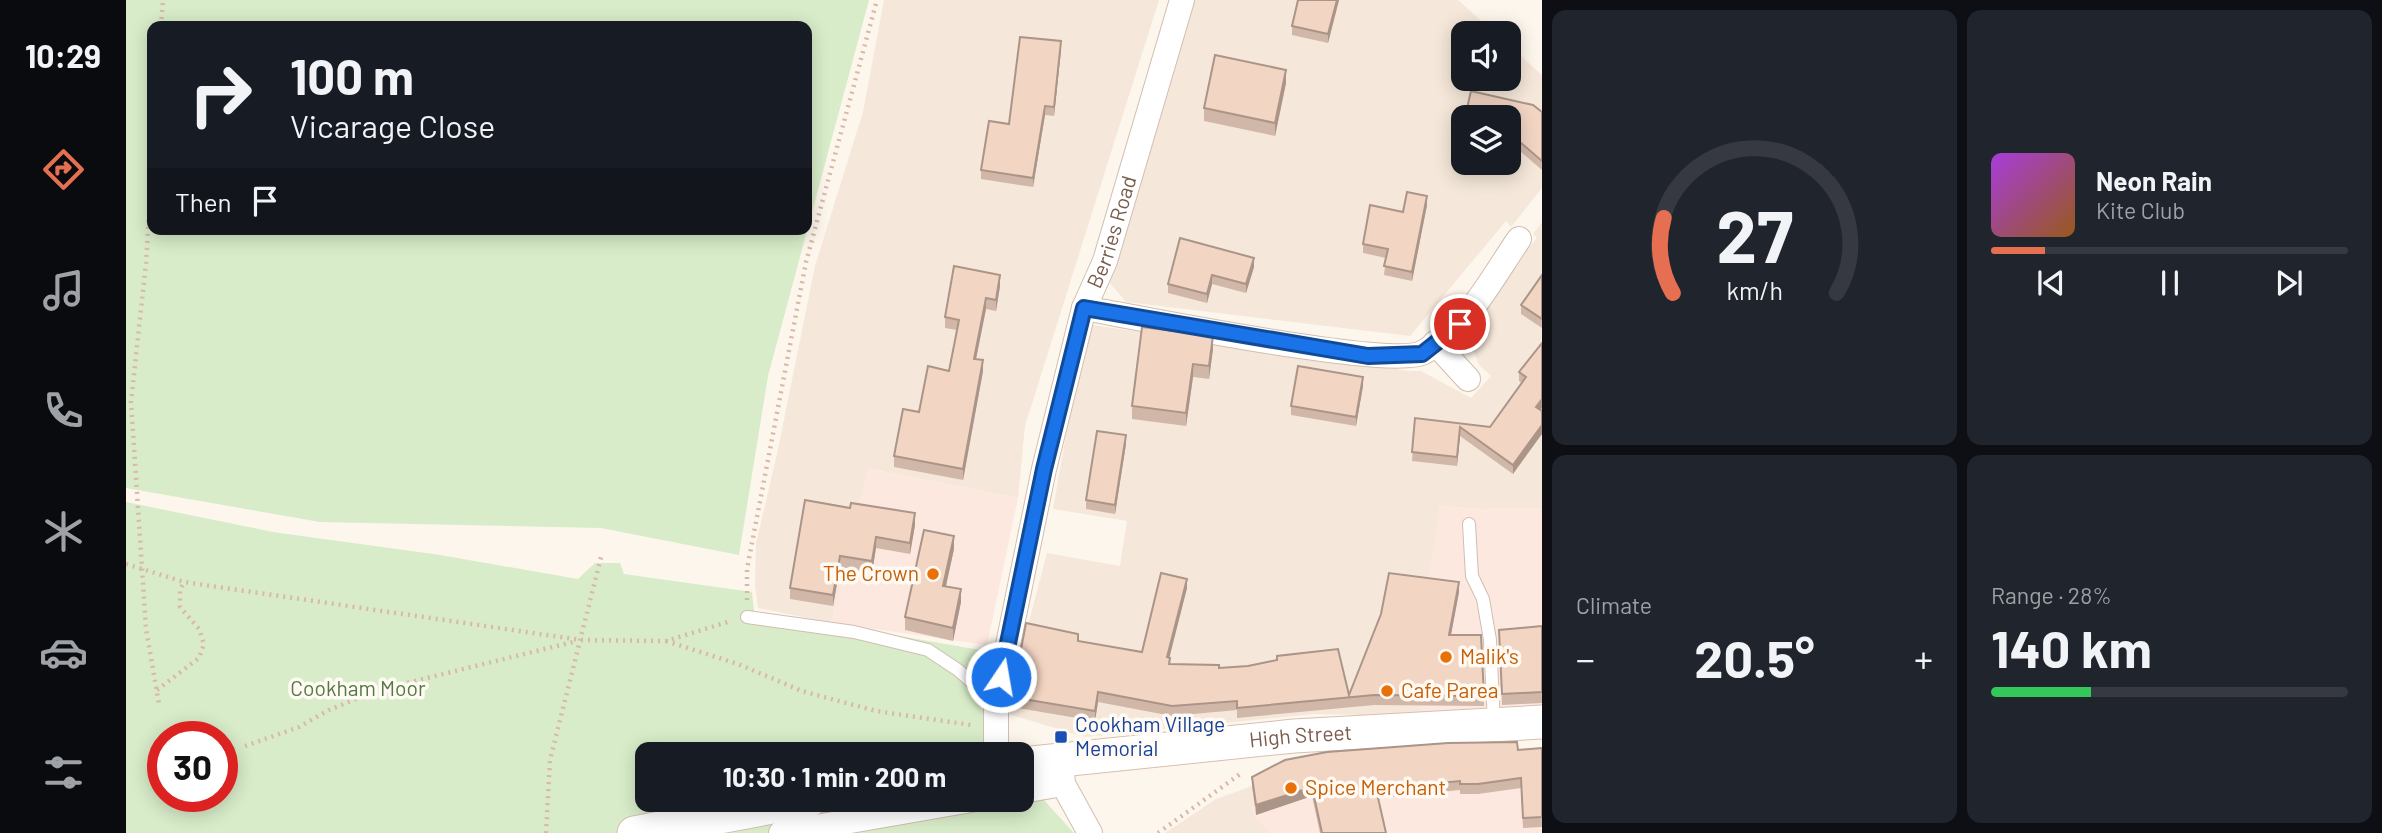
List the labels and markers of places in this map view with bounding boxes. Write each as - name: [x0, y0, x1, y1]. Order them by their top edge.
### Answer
- pin: [1430, 294, 1490, 354]
- place label: The Crown: [823, 560, 919, 585]
- marker: The Crown: [925, 566, 941, 582]
- place label: Malik's: [1460, 643, 1519, 668]
- marker: Malik's: [1438, 649, 1454, 665]
- place label: Cafe Parea: [1401, 677, 1499, 702]
- marker: Cafe Parea: [1379, 683, 1395, 699]
- place label: Cookham Village Memorial: [1075, 711, 1225, 760]
- marker: Cookham Village Memorial: [1053, 729, 1069, 745]
- place label: Spice Merchant: [1305, 774, 1446, 799]
- marker: Spice Merchant: [1283, 780, 1299, 796]

